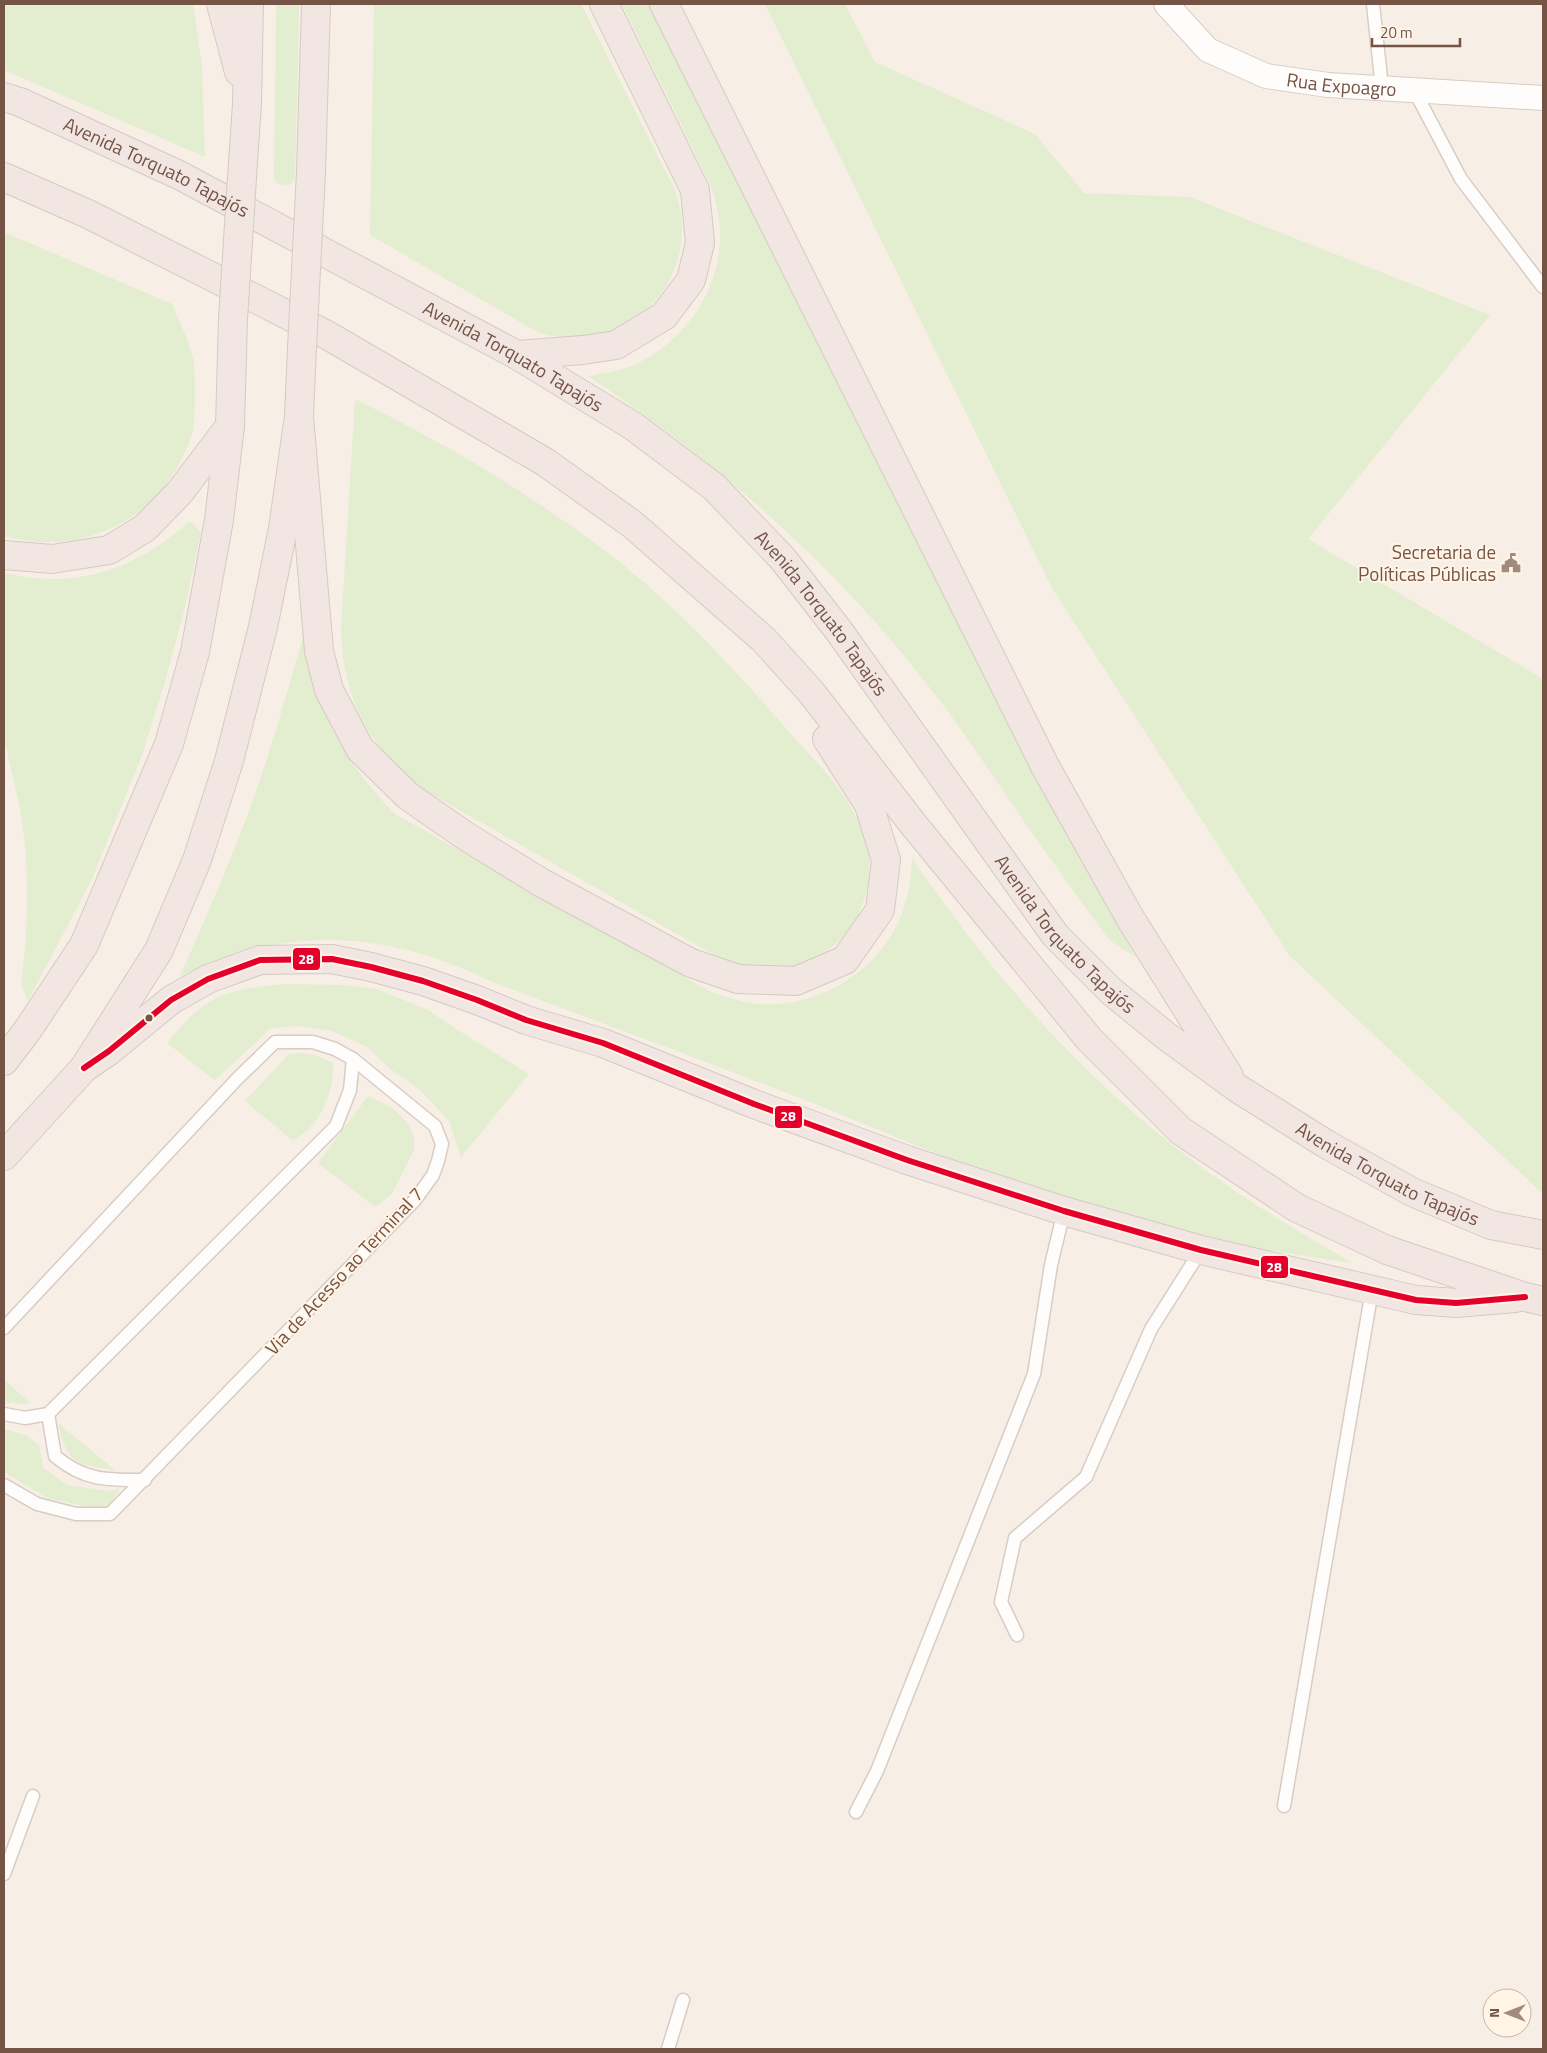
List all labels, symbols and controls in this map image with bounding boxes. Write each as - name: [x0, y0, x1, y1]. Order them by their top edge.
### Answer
- scale bar: [1372, 15, 1460, 47]
- text: 20 m: [1380, 21, 1413, 44]
- street label: Rua Expoagro: [1285, 64, 1397, 103]
- street label: Avenida Torquato Tapajós: [59, 109, 255, 224]
- street label: Avenida Torquato Tapajós: [418, 293, 609, 419]
- street label: Avenida Torquato Tapajós: [748, 523, 896, 702]
- place label: Secretaria de Políticas Públicas: [1358, 537, 1496, 588]
- public building icon: Secretaria de Políticas Públicas: [1500, 552, 1522, 574]
- street label: Avenida Torquato Tapajós: [988, 848, 1143, 1020]
- line badge: 28: [292, 947, 321, 971]
- text: 28: [298, 948, 314, 969]
- unlabelled marker: [144, 1013, 154, 1023]
- line badge: 28: [774, 1105, 803, 1129]
- text: 28: [780, 1105, 796, 1126]
- street label: Avenida Torquato Tapajós: [1291, 1114, 1484, 1233]
- street label: Via de Acesso ao Terminal 7: [258, 1180, 430, 1361]
- line badge: 28: [1260, 1255, 1289, 1279]
- text: 28: [1266, 1256, 1282, 1277]
- north arrow: [1482, 1988, 1532, 2038]
- text: N: [1483, 2008, 1504, 2018]

